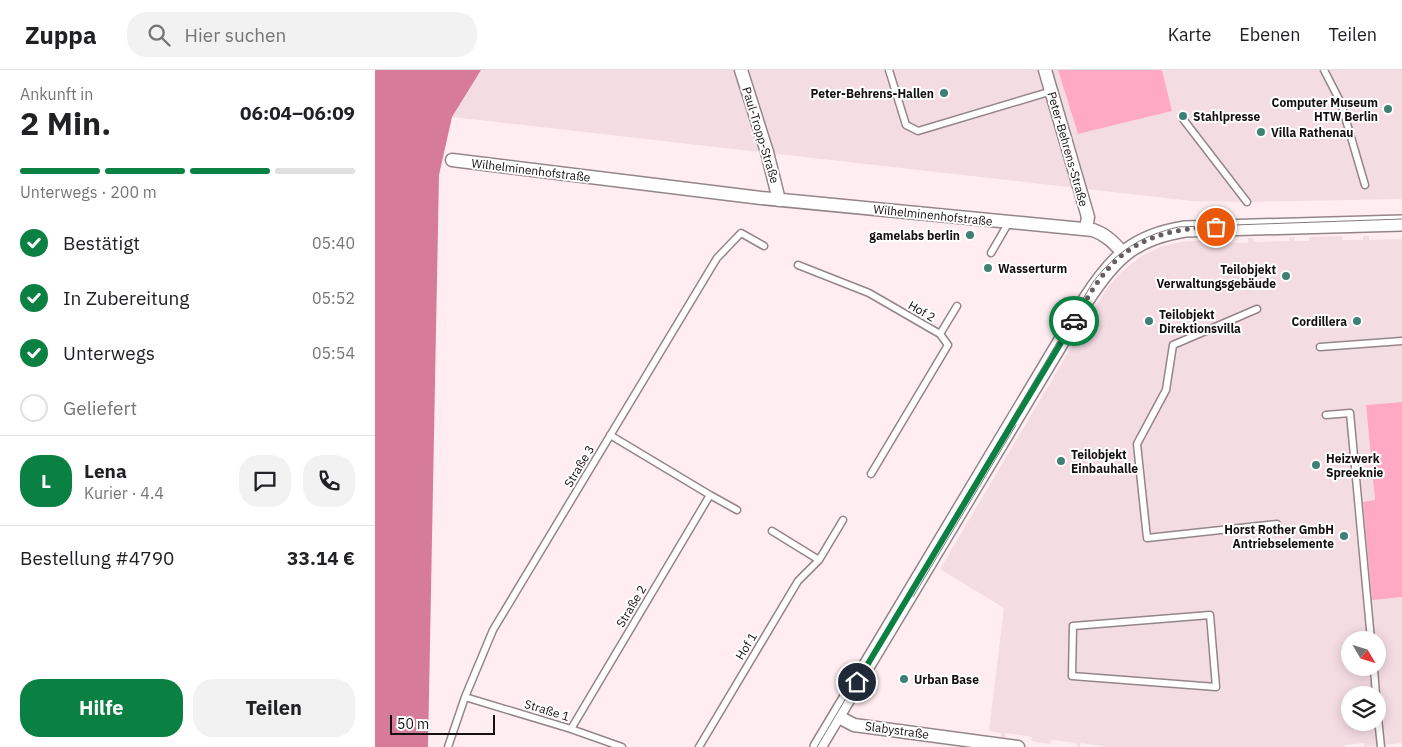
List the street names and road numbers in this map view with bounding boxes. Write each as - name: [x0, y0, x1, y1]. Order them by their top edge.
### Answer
- street label: Paul-Tropp-Straße: [739, 85, 783, 185]
- street label: Peter-Behrens-Straße: [1044, 90, 1092, 209]
- street label: Wilhelminenhofstraße: [471, 155, 592, 185]
- street label: Wilhelminenhofstraße: [873, 201, 994, 229]
- street label: Hof 2: [906, 297, 938, 325]
- street label: Straße 3: [561, 442, 597, 490]
- street label: Straße 2: [613, 582, 649, 630]
- street label: Hof 1: [732, 630, 760, 662]
- street label: Straße 1: [523, 696, 571, 724]
- street label: Slabystraße: [864, 718, 930, 742]

